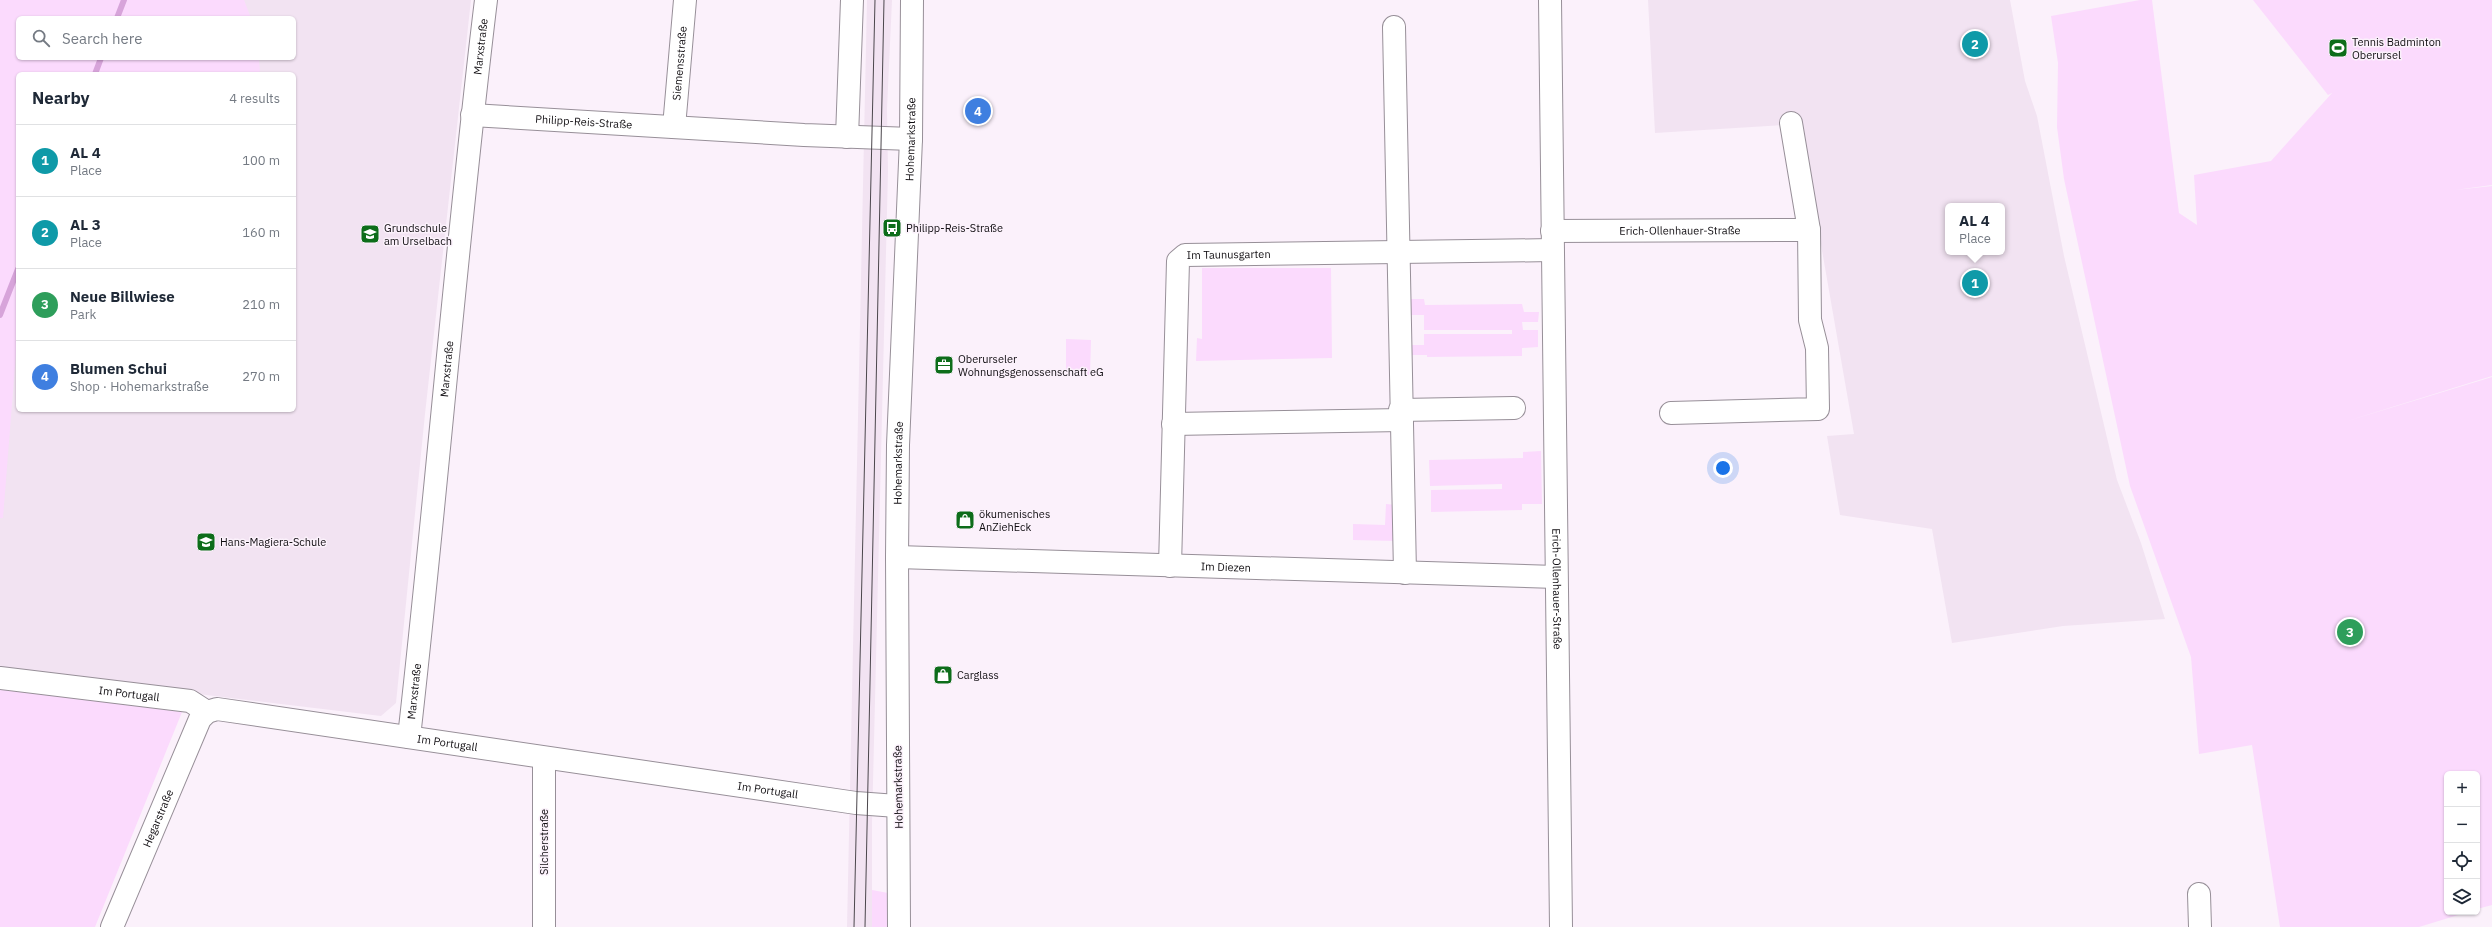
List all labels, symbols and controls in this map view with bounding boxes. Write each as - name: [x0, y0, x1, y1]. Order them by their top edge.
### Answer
- search box: [16, 16, 296, 60]
- street label: Marxstraße: [470, 18, 491, 76]
- street label: Siemensstraße: [669, 26, 690, 101]
- icon: search: [30, 27, 52, 49]
- text: Search here: [62, 29, 142, 48]
- pin: 2: [1962, 29, 1988, 59]
- place label: Tennis Badminton Oberursel: [2352, 35, 2441, 62]
- sports icon: Tennis Badminton Oberursel: [2327, 37, 2349, 59]
- text: Nearby: [32, 87, 90, 109]
- text: 4 results: [229, 90, 280, 107]
- pin: 4: [965, 96, 991, 126]
- street label: Hohemarkstraße: [902, 97, 918, 181]
- street label: Philipp-Reis-Straße: [535, 112, 633, 132]
- text: AL 4: [70, 143, 101, 162]
- text: 1: [41, 152, 49, 169]
- text: 100 m: [242, 152, 280, 169]
- text: Place: [70, 162, 102, 179]
- popup: [1945, 203, 2005, 255]
- text: AL 4: [1959, 211, 1990, 230]
- text: AL 3: [70, 215, 101, 234]
- bus stop icon: Philipp-Reis-Straße: [881, 217, 903, 239]
- place label: Grundschule am Urselbach: [384, 221, 452, 248]
- place label: Philipp-Reis-Straße: [906, 221, 1003, 235]
- school or university icon: Grundschule am Urselbach: [359, 223, 381, 245]
- street label: Erich-Ollenhauer-Straße: [1619, 223, 1741, 238]
- text: 2: [41, 224, 49, 241]
- text: 160 m: [242, 224, 280, 241]
- text: Place: [1959, 230, 1991, 247]
- text: Place: [70, 234, 102, 251]
- street label: Im Taunusgarten: [1187, 247, 1271, 262]
- pin: 1: [1962, 268, 1988, 298]
- text: Neue Billwiese: [70, 287, 175, 306]
- text: 3: [41, 296, 49, 313]
- text: 210 m: [242, 296, 280, 313]
- text: Park: [70, 306, 96, 323]
- street label: Marxstraße: [437, 340, 456, 398]
- place label: Oberurseler Wohnungsgenossenschaft eG: [958, 352, 1104, 379]
- office icon: Oberurseler Wohnungsgenossenschaft eG: [933, 354, 955, 376]
- text: Blumen Schui: [70, 359, 167, 378]
- text: 4: [41, 368, 49, 385]
- text: 270 m: [242, 368, 280, 385]
- text: Shop · Hohemarkstraße: [70, 378, 209, 395]
- street label: Hohemarkstraße: [890, 421, 906, 505]
- your location: [1713, 458, 1733, 478]
- place label: ökumenisches AnZiehEck: [979, 507, 1050, 534]
- shop icon: ökumenisches AnZiehEck: [954, 509, 976, 531]
- street label: Erich-Ollenhauer-Straße: [1549, 528, 1565, 650]
- school or university icon: Hans-Magiera-Schule: [195, 531, 217, 553]
- place label: Hans-Magiera-Schule: [220, 535, 326, 549]
- street label: Im Diezen: [1201, 559, 1251, 575]
- pin: 3: [2337, 617, 2363, 647]
- street label: Marxstraße: [404, 662, 424, 720]
- shop icon: Carglass: [932, 664, 954, 686]
- place label: Carglass: [957, 668, 999, 682]
- street label: Im Portugall: [98, 683, 160, 704]
- street label: Im Portugall: [416, 732, 479, 754]
- street label: Hohemarkstraße: [890, 745, 906, 829]
- map controls: [2444, 771, 2480, 915]
- button: +: [2444, 771, 2480, 807]
- street label: Im Portugall: [737, 779, 799, 801]
- street label: Hegarstraße: [140, 787, 176, 849]
- button: −: [2444, 807, 2480, 843]
- street label: Silcherstraße: [537, 809, 551, 875]
- button: locate: [2444, 843, 2480, 879]
- button: layers: [2444, 879, 2480, 915]

